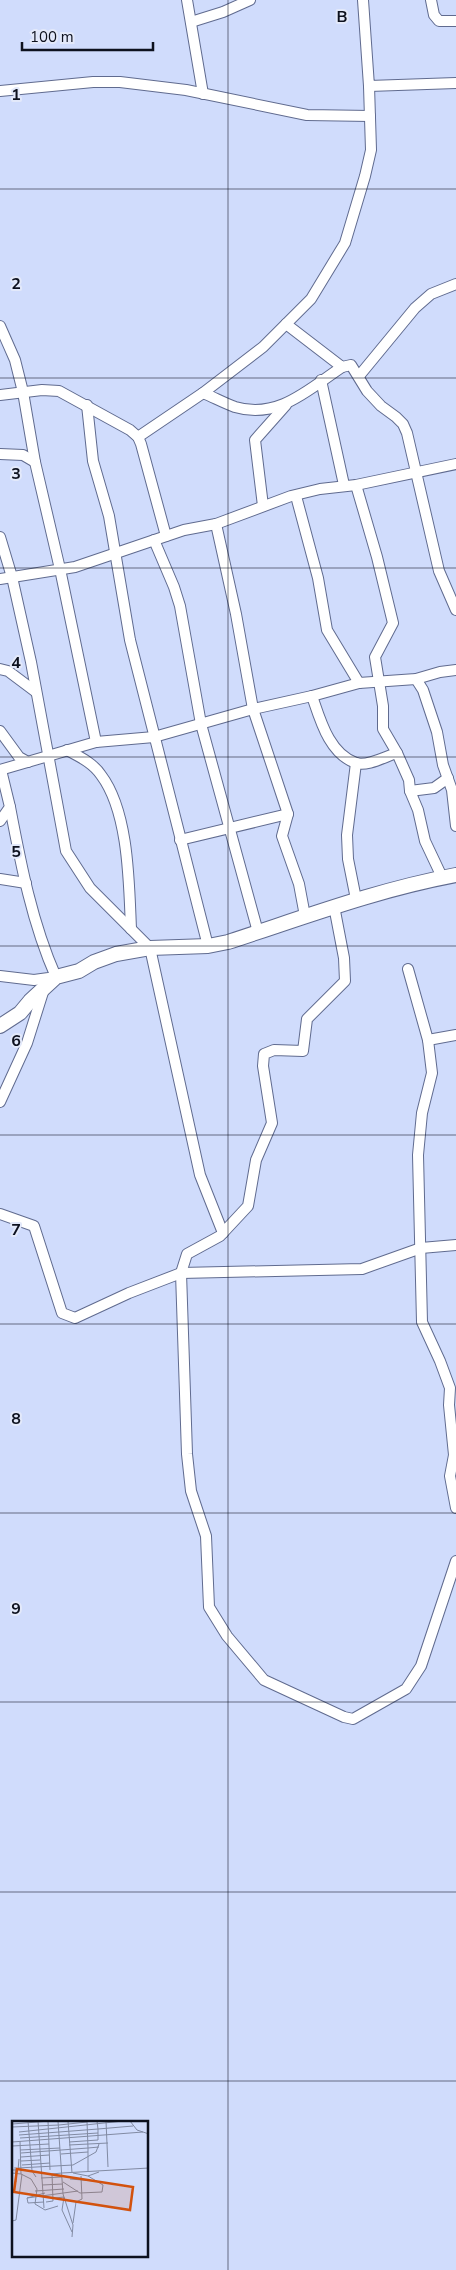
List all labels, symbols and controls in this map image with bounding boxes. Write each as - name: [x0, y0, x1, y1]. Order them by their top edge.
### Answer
- text: B: [336, 6, 348, 28]
- scale bar: [22, 20, 154, 52]
- text: 100 m: [30, 27, 74, 47]
- text: 1: [11, 84, 21, 106]
- text: 2: [11, 273, 21, 295]
- text: 3: [11, 463, 21, 485]
- text: 4: [11, 652, 21, 674]
- text: 5: [11, 841, 21, 863]
- text: 6: [11, 1030, 21, 1052]
- text: 7: [11, 1219, 21, 1241]
- text: 8: [11, 1408, 21, 1430]
- text: 9: [11, 1598, 21, 1620]
- inset map: [12, 2121, 149, 2258]

